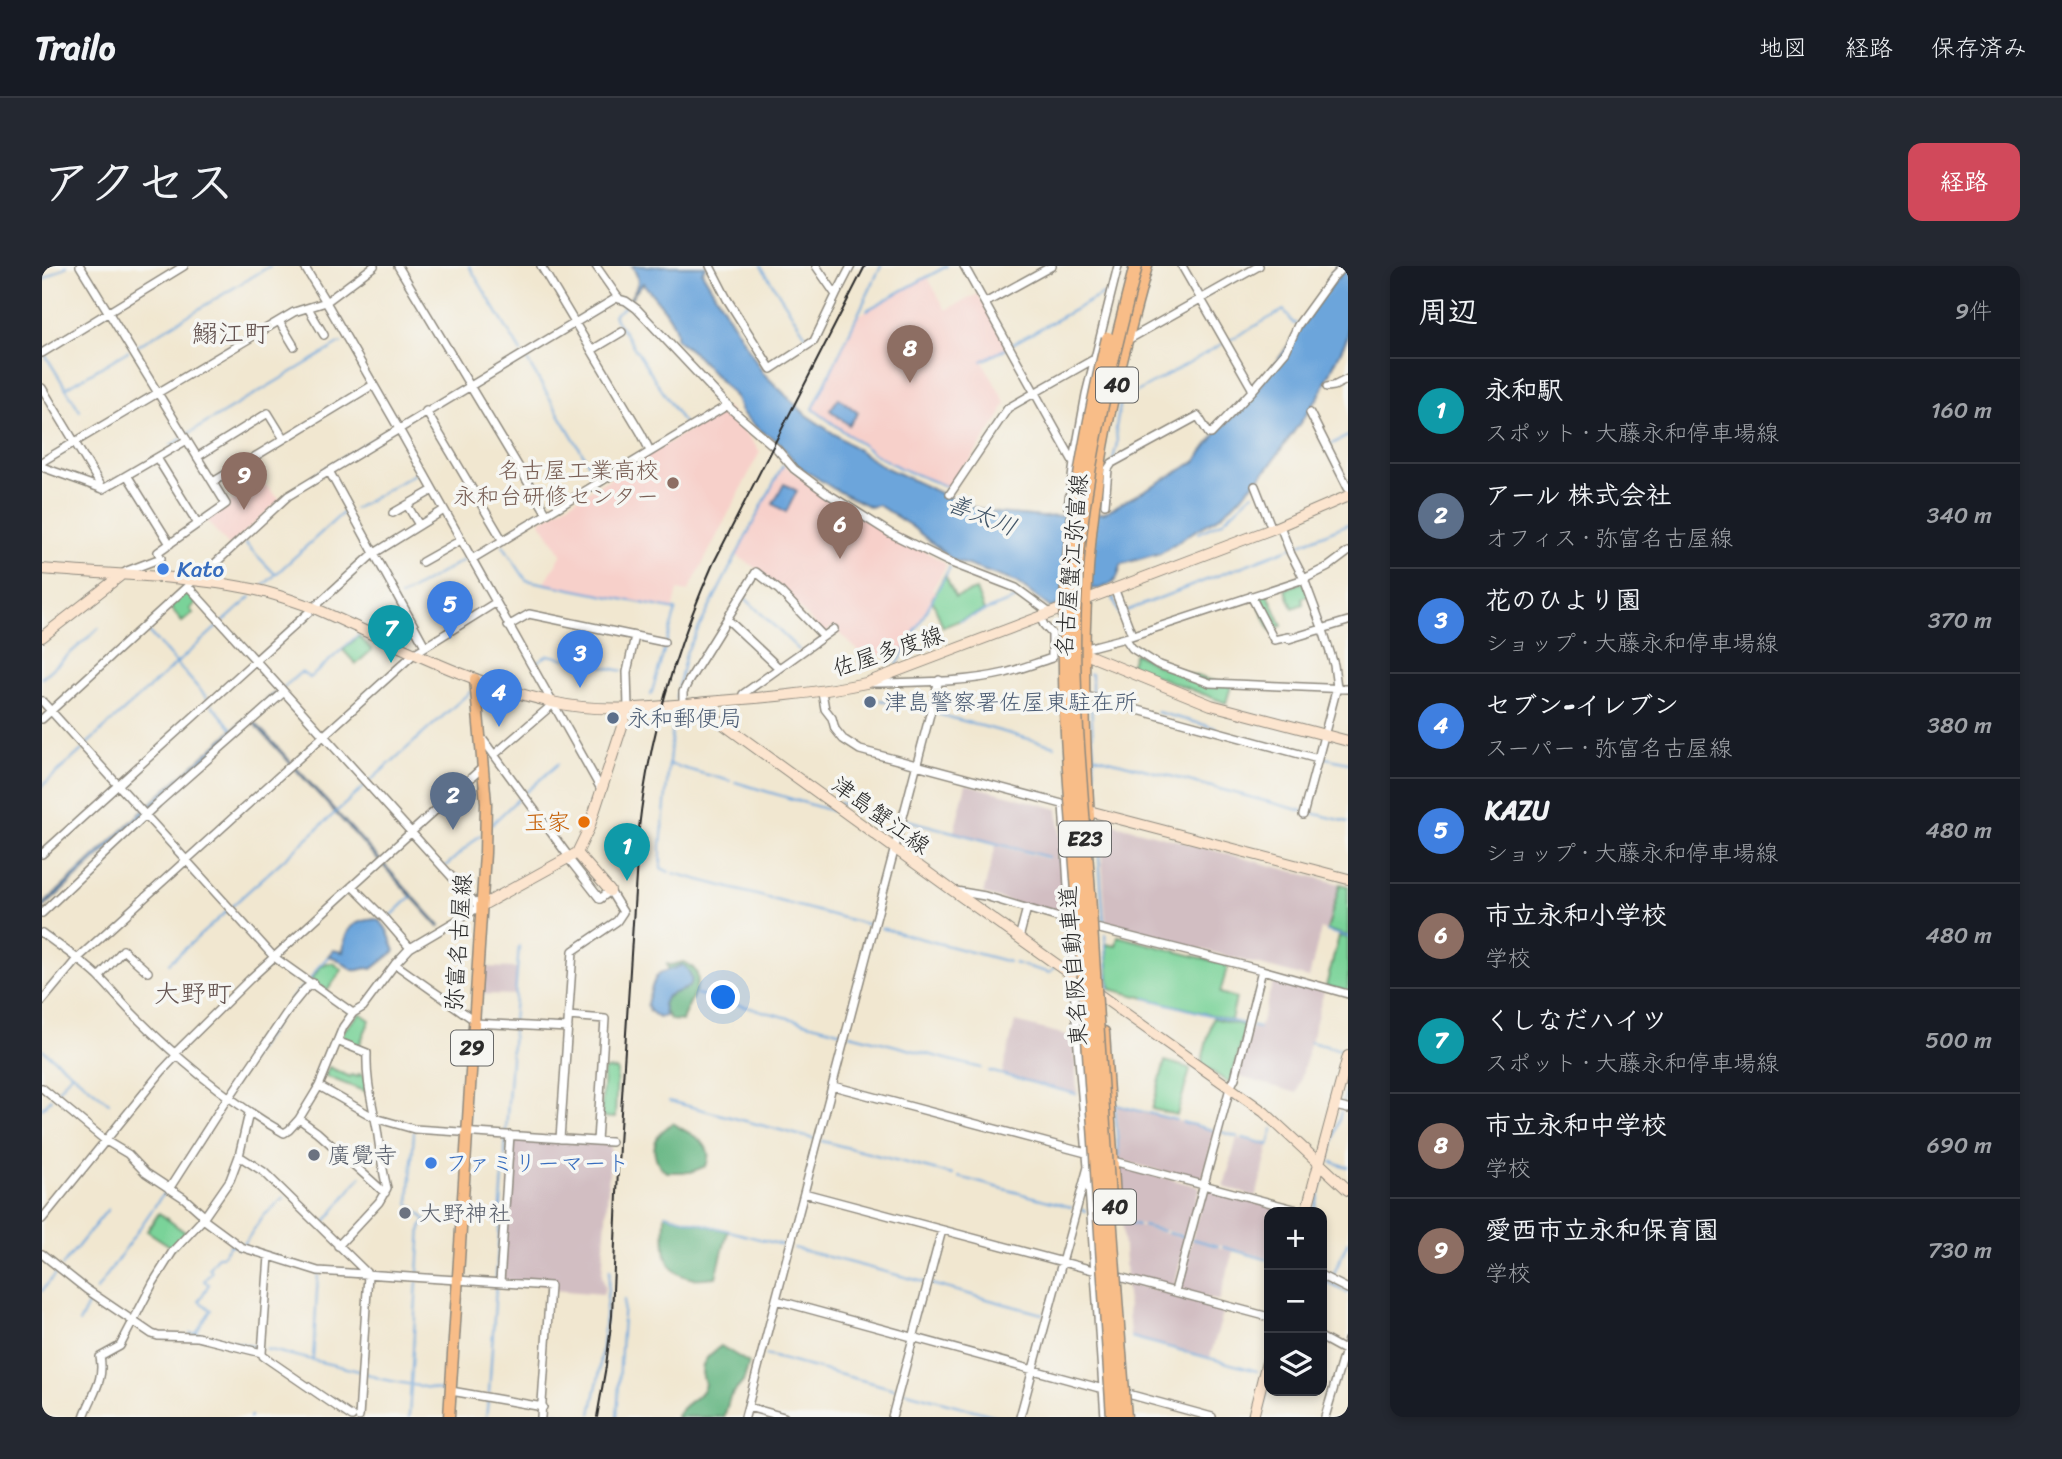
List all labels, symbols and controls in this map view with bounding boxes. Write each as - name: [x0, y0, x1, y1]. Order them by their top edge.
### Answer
- text: Trailo: [35, 19, 115, 77]
- text: 地図: [1759, 27, 1807, 69]
- text: 経路: [1845, 27, 1893, 69]
- text: 保存済み: [1931, 27, 2027, 69]
- text: アクセス: [42, 139, 235, 226]
- button: 経路: [1908, 143, 2020, 221]
- text: 周辺: [1418, 285, 1478, 339]
- text: 9件: [1955, 291, 1992, 332]
- district label: 鰯江町: [192, 310, 270, 356]
- pin: 8: [887, 325, 933, 383]
- text: 永和駅: [1485, 367, 1563, 413]
- road number: 40: [1096, 368, 1138, 402]
- text: 1: [1436, 390, 1446, 431]
- text: 160 m: [1931, 390, 1992, 431]
- text: スポット · 大藤永和停車場線: [1485, 413, 1779, 454]
- place label: 名古屋工業高校 永和台研修センター: [453, 450, 659, 517]
- pin: 9: [221, 452, 267, 510]
- street label: 名古屋蟹江弥富線: [1043, 472, 1100, 658]
- text: アール 株式会社: [1485, 472, 1672, 518]
- marker: 名古屋工業高校 永和台研修センター: [665, 475, 681, 491]
- water label: 善太川: [941, 482, 1023, 548]
- text: 2: [1434, 495, 1448, 536]
- text: 340 m: [1927, 495, 1992, 536]
- pin: 6: [817, 501, 863, 559]
- text: オフィス · 弥富名古屋線: [1485, 518, 1733, 559]
- place label: Kato: [177, 549, 225, 590]
- marker: Kato: [155, 561, 171, 577]
- text: 花のひより園: [1485, 577, 1642, 623]
- pin: 5: [427, 581, 473, 639]
- text: 3: [1435, 600, 1447, 641]
- text: 370 m: [1928, 600, 1992, 641]
- pin: 7: [368, 605, 414, 663]
- street label: 佐屋多度線: [827, 614, 949, 689]
- text: ショップ · 大藤永和停車場線: [1485, 623, 1778, 664]
- pin: 3: [557, 630, 603, 688]
- pin: 4: [476, 669, 522, 727]
- place label: 津島警察署佐屋東駐在所: [884, 682, 1137, 723]
- text: セブン-イレブン: [1485, 682, 1679, 728]
- marker: 津島警察署佐屋東駐在所: [862, 694, 878, 710]
- place label: 永和郵便局: [627, 698, 742, 739]
- text: 4: [1434, 705, 1448, 746]
- text: 380 m: [1927, 705, 1992, 746]
- marker: 永和郵便局: [605, 710, 621, 726]
- text: スーパー · 弥富名古屋線: [1485, 728, 1732, 769]
- street label: 津島蟹江線: [822, 765, 939, 866]
- pin: 2: [430, 772, 476, 830]
- text: KAZU: [1485, 787, 1550, 833]
- place label: 玉家: [524, 802, 570, 843]
- text: 5: [1434, 810, 1448, 851]
- text: 480 m: [1926, 810, 1992, 851]
- marker: 玉家: [576, 814, 592, 830]
- road number: E23: [1059, 822, 1111, 856]
- pin: 1: [604, 823, 650, 881]
- text: ショップ · 大藤永和停車場線: [1485, 833, 1778, 874]
- street label: 弥富名古屋線: [433, 872, 484, 1012]
- street label: 東名阪自動車道: [1047, 884, 1100, 1048]
- text: 市立永和小学校: [1485, 892, 1667, 938]
- text: 6: [1434, 915, 1448, 956]
- text: 480 m: [1926, 915, 1992, 956]
- text: 学校: [1485, 938, 1531, 979]
- district label: 大野町: [154, 970, 232, 1016]
- your location: [706, 980, 740, 1014]
- text: くしなだハイツ: [1485, 997, 1667, 1043]
- text: 7: [1434, 1020, 1448, 1061]
- text: 500 m: [1925, 1020, 1992, 1061]
- road number: 29: [451, 1030, 493, 1066]
- text: スポット · 大藤永和停車場線: [1485, 1043, 1779, 1084]
- text: 市立永和中学校: [1485, 1102, 1667, 1148]
- text: 8: [1434, 1125, 1448, 1166]
- text: 690 m: [1927, 1125, 1992, 1166]
- place label: 廣覺寺: [328, 1135, 397, 1176]
- place label: ファミリーマート: [445, 1143, 629, 1184]
- marker: 廣覺寺: [306, 1147, 322, 1163]
- text: 学校: [1485, 1148, 1531, 1189]
- marker: ファミリーマート: [423, 1155, 439, 1171]
- road number: 40: [1094, 1189, 1136, 1224]
- place label: 大野神社: [419, 1193, 511, 1234]
- marker: 大野神社: [397, 1205, 413, 1221]
- map controls: [1264, 1207, 1327, 1396]
- button: +: [1264, 1207, 1327, 1270]
- text: 愛西市立永和保育園: [1485, 1207, 1719, 1253]
- text: 9: [1434, 1230, 1448, 1271]
- text: 730 m: [1928, 1230, 1992, 1271]
- text: 学校: [1485, 1253, 1531, 1294]
- button: −: [1264, 1270, 1327, 1333]
- button: layers: [1264, 1333, 1327, 1396]

